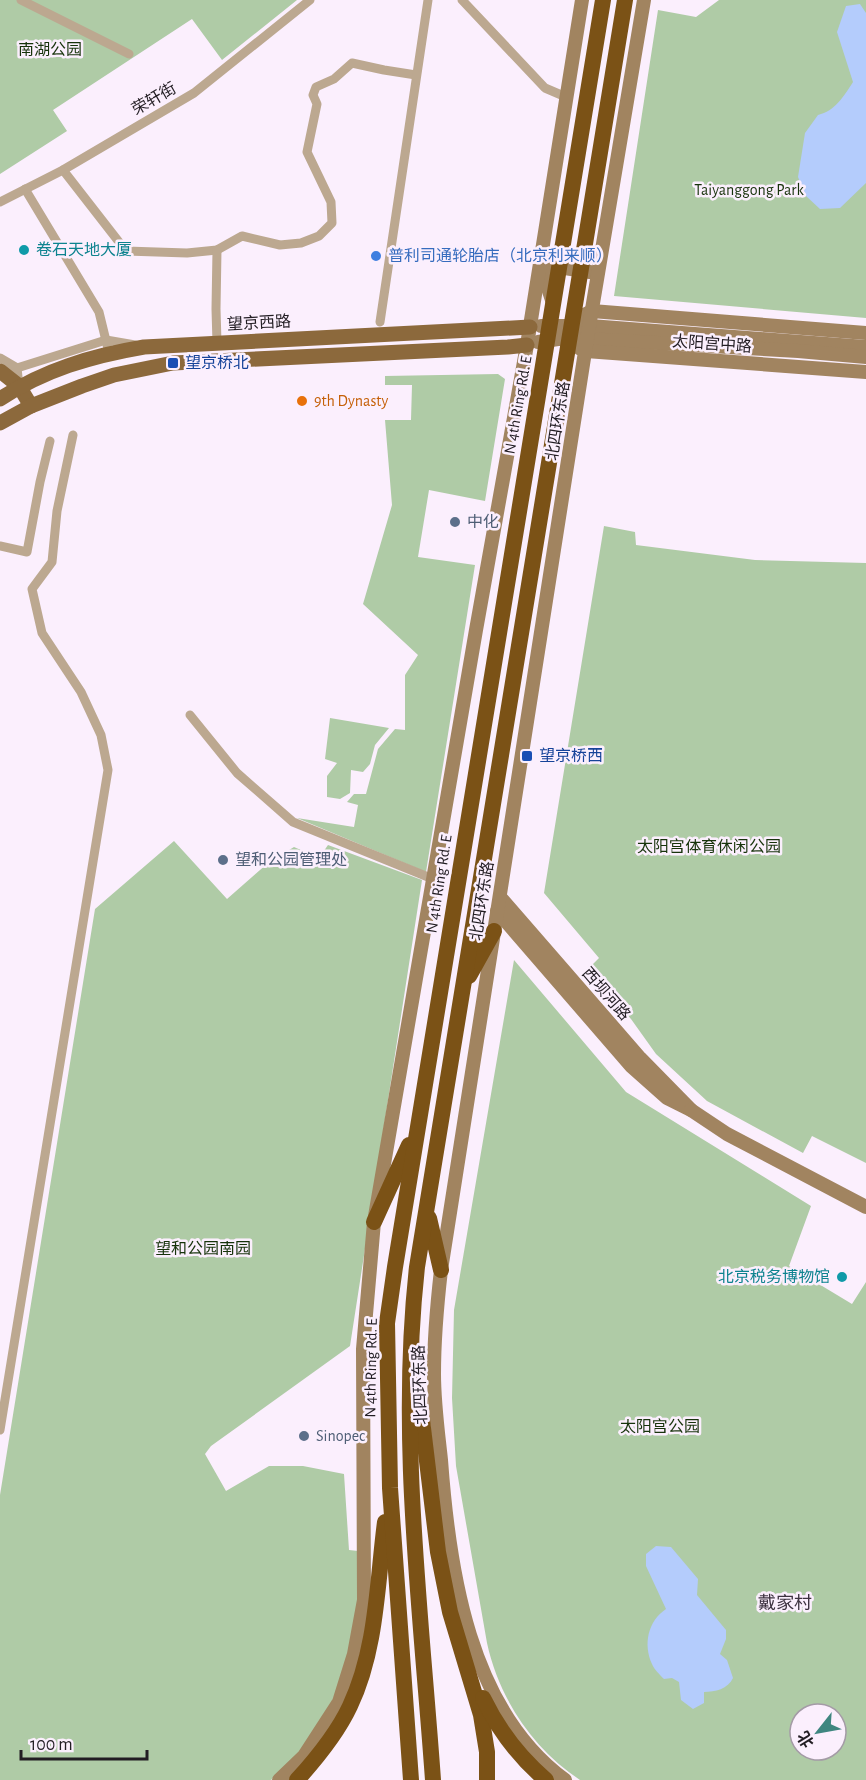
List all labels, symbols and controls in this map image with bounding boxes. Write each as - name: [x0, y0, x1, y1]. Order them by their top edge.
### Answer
- park label: 南湖公园: [18, 41, 82, 58]
- street label: 荣轩街: [129, 79, 179, 118]
- park label: Taiyanggong Park: [694, 182, 805, 199]
- place label: 卷石天地大厦: [36, 241, 132, 258]
- marker: 卷石天地大厦: [17, 243, 31, 257]
- place label: 普利司通轮胎店（北京利来顺）: [388, 247, 612, 264]
- marker: 普利司通轮胎店（北京利来顺）: [369, 249, 383, 263]
- street label: 望京西路: [227, 312, 291, 333]
- street label: 太阳宫中路: [672, 332, 753, 355]
- place label: 望京桥北: [185, 354, 249, 371]
- street label: N 4th Ring Rd. E: [501, 354, 535, 455]
- marker: 望京桥北: [166, 356, 180, 370]
- street label: 北四环东路: [543, 380, 572, 462]
- place label: 9th Dynasty: [314, 393, 388, 410]
- marker: 9th Dynasty: [295, 394, 309, 408]
- place label: 中化: [467, 513, 499, 530]
- marker: 中化: [448, 515, 462, 529]
- place label: 望京桥西: [539, 747, 603, 764]
- marker: 望京桥西: [520, 749, 534, 763]
- street label: N 4th Ring Rd. E: [423, 833, 455, 934]
- park label: 太阳宫体育休闲公园: [637, 838, 781, 855]
- place label: 望和公园管理处: [235, 851, 347, 868]
- marker: 望和公园管理处: [216, 853, 230, 867]
- street label: 北四环东路: [467, 860, 496, 942]
- street label: 西坝河路: [579, 964, 634, 1023]
- park label: 望和公园南园: [155, 1240, 251, 1257]
- place label: 北京税务博物馆: [718, 1268, 830, 1285]
- marker: 北京税务博物馆: [835, 1270, 849, 1284]
- street label: N 4th Ring Rd. E: [362, 1318, 380, 1418]
- street label: 北四环东路: [410, 1345, 429, 1425]
- park label: 太阳宫公园: [620, 1418, 700, 1435]
- place label: Sinopec: [316, 1428, 365, 1444]
- marker: Sinopec: [297, 1429, 311, 1443]
- district label: 戴家村: [758, 1593, 812, 1613]
- north arrow: [788, 1702, 848, 1762]
- scale bar: [21, 1723, 147, 1761]
- text: 北: [794, 1728, 817, 1751]
- text: 100 m: [30, 1736, 73, 1754]

